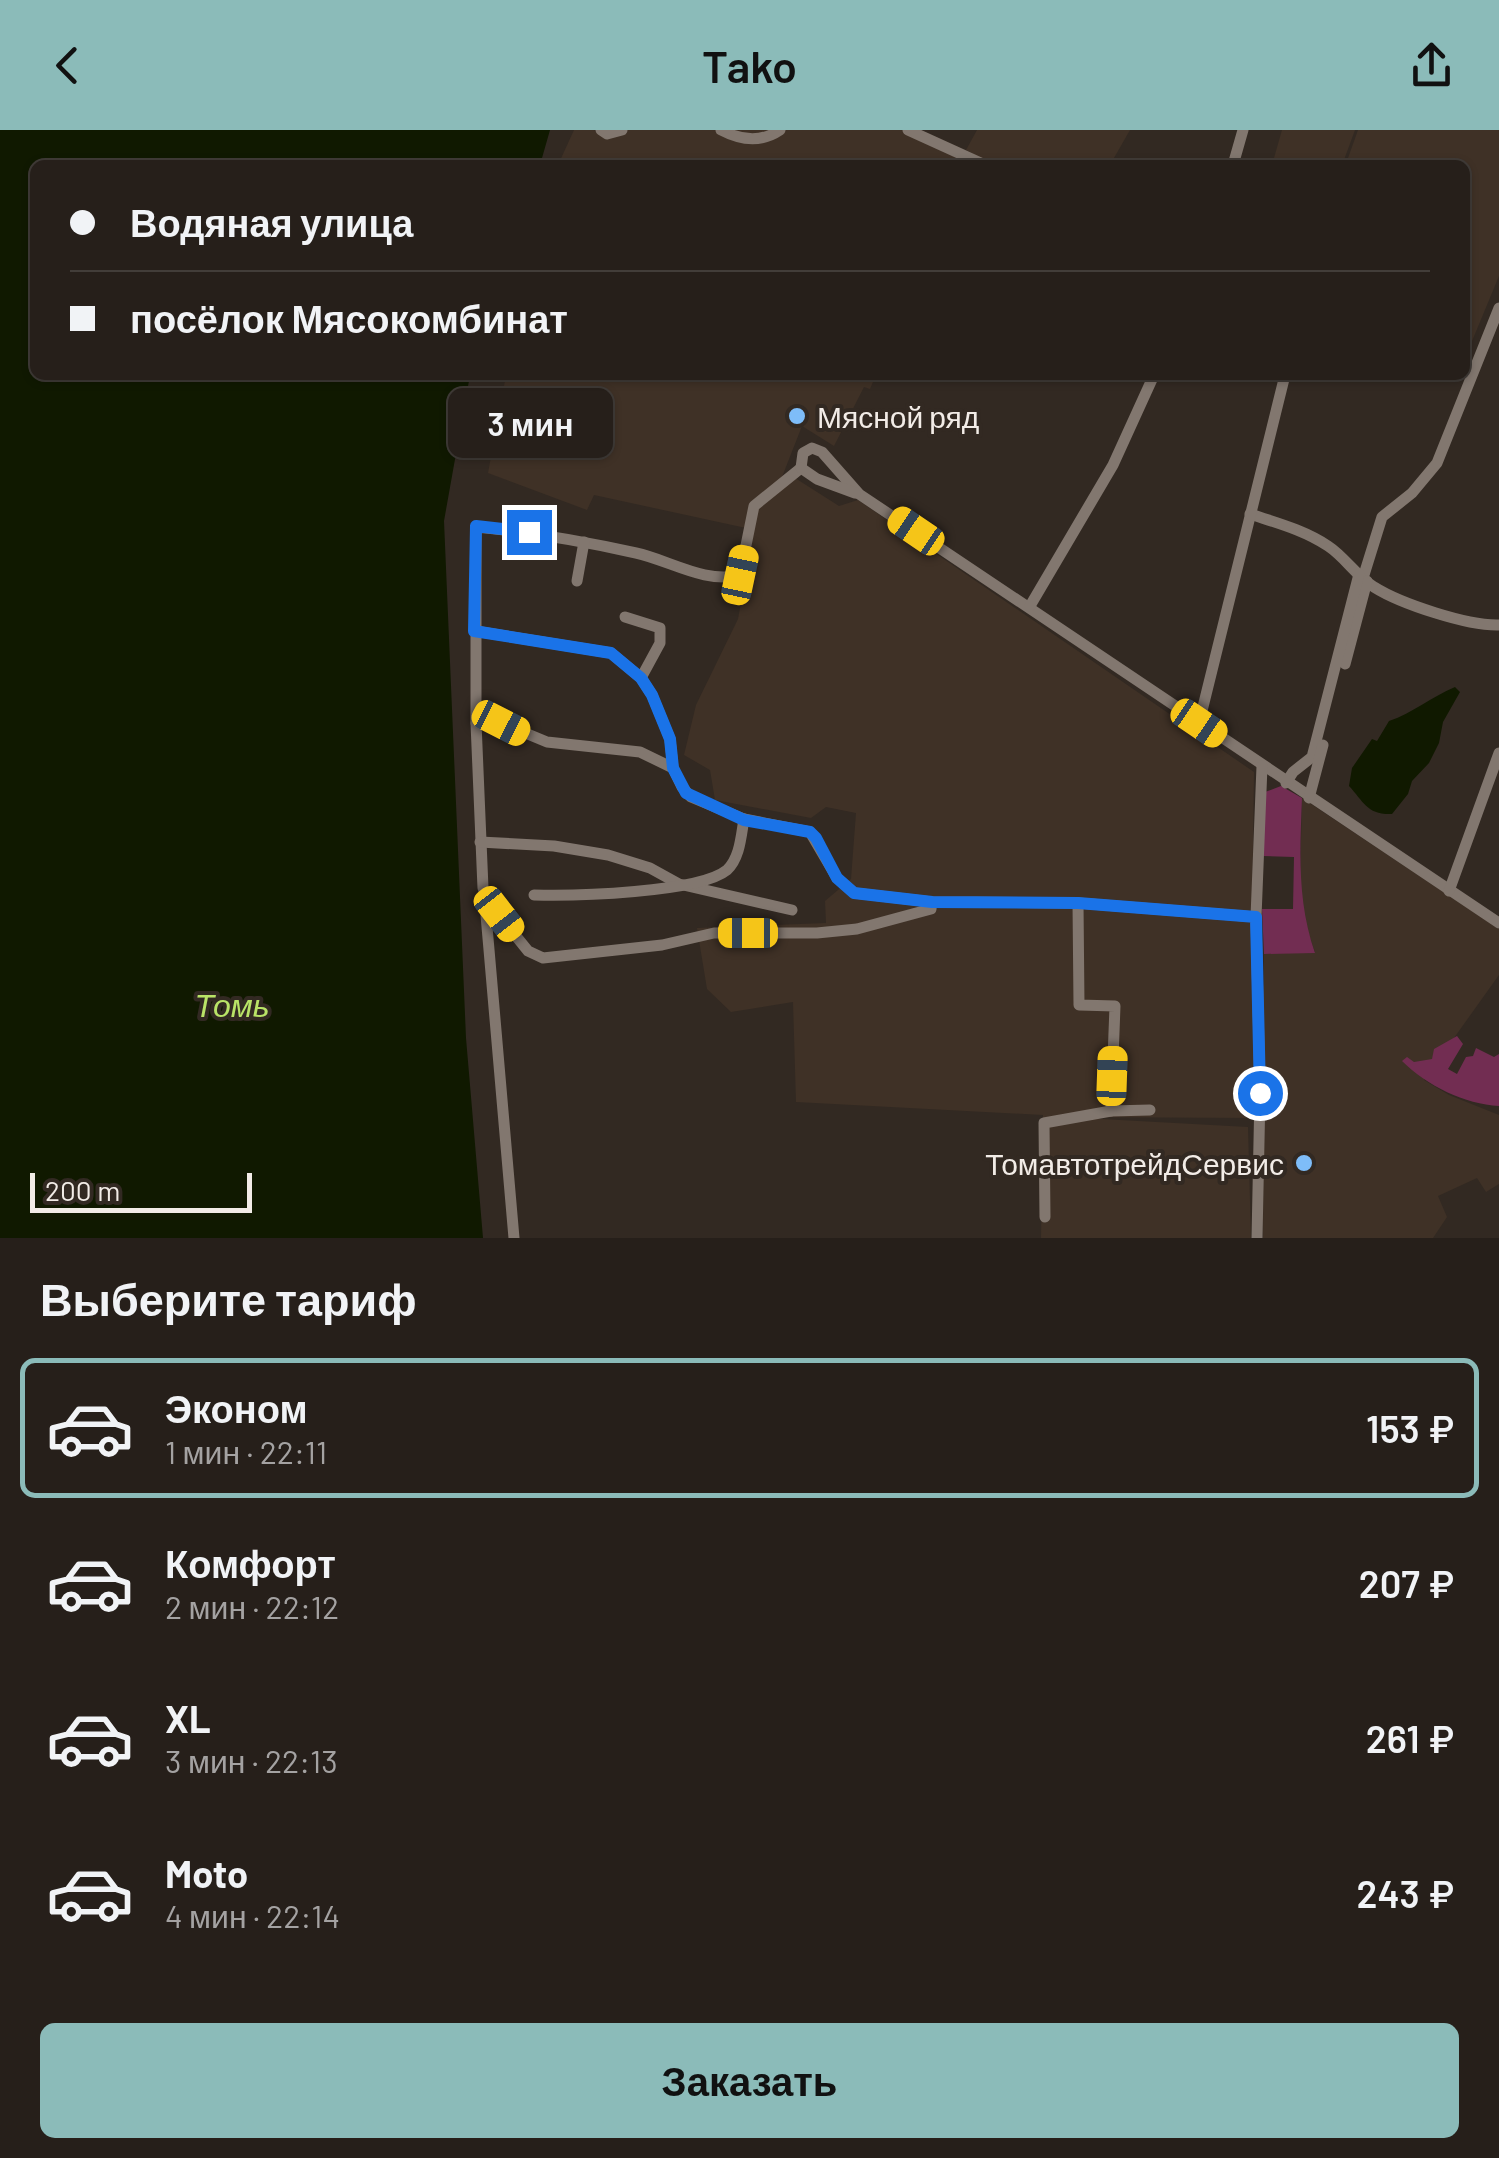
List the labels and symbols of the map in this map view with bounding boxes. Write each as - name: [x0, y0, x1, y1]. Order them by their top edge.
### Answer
- callout: 3 мин: [446, 387, 612, 457]
- place label: Мясной ряд: [817, 398, 979, 434]
- marker: Мясной ряд: [786, 405, 808, 427]
- car: [883, 502, 949, 560]
- route end: [507, 510, 552, 555]
- car: [719, 543, 761, 607]
- car: [1166, 694, 1232, 752]
- car: [467, 696, 535, 750]
- car: [469, 881, 529, 947]
- car: [718, 918, 778, 948]
- water label: Томь: [194, 985, 270, 1023]
- car: [1096, 1045, 1128, 1107]
- route start: [1238, 1071, 1283, 1116]
- place label: ТомавтотрейдСервис: [985, 1145, 1284, 1181]
- marker: ТомавтотрейдСервис: [1293, 1152, 1315, 1174]
- scale bar: [30, 1168, 252, 1212]

